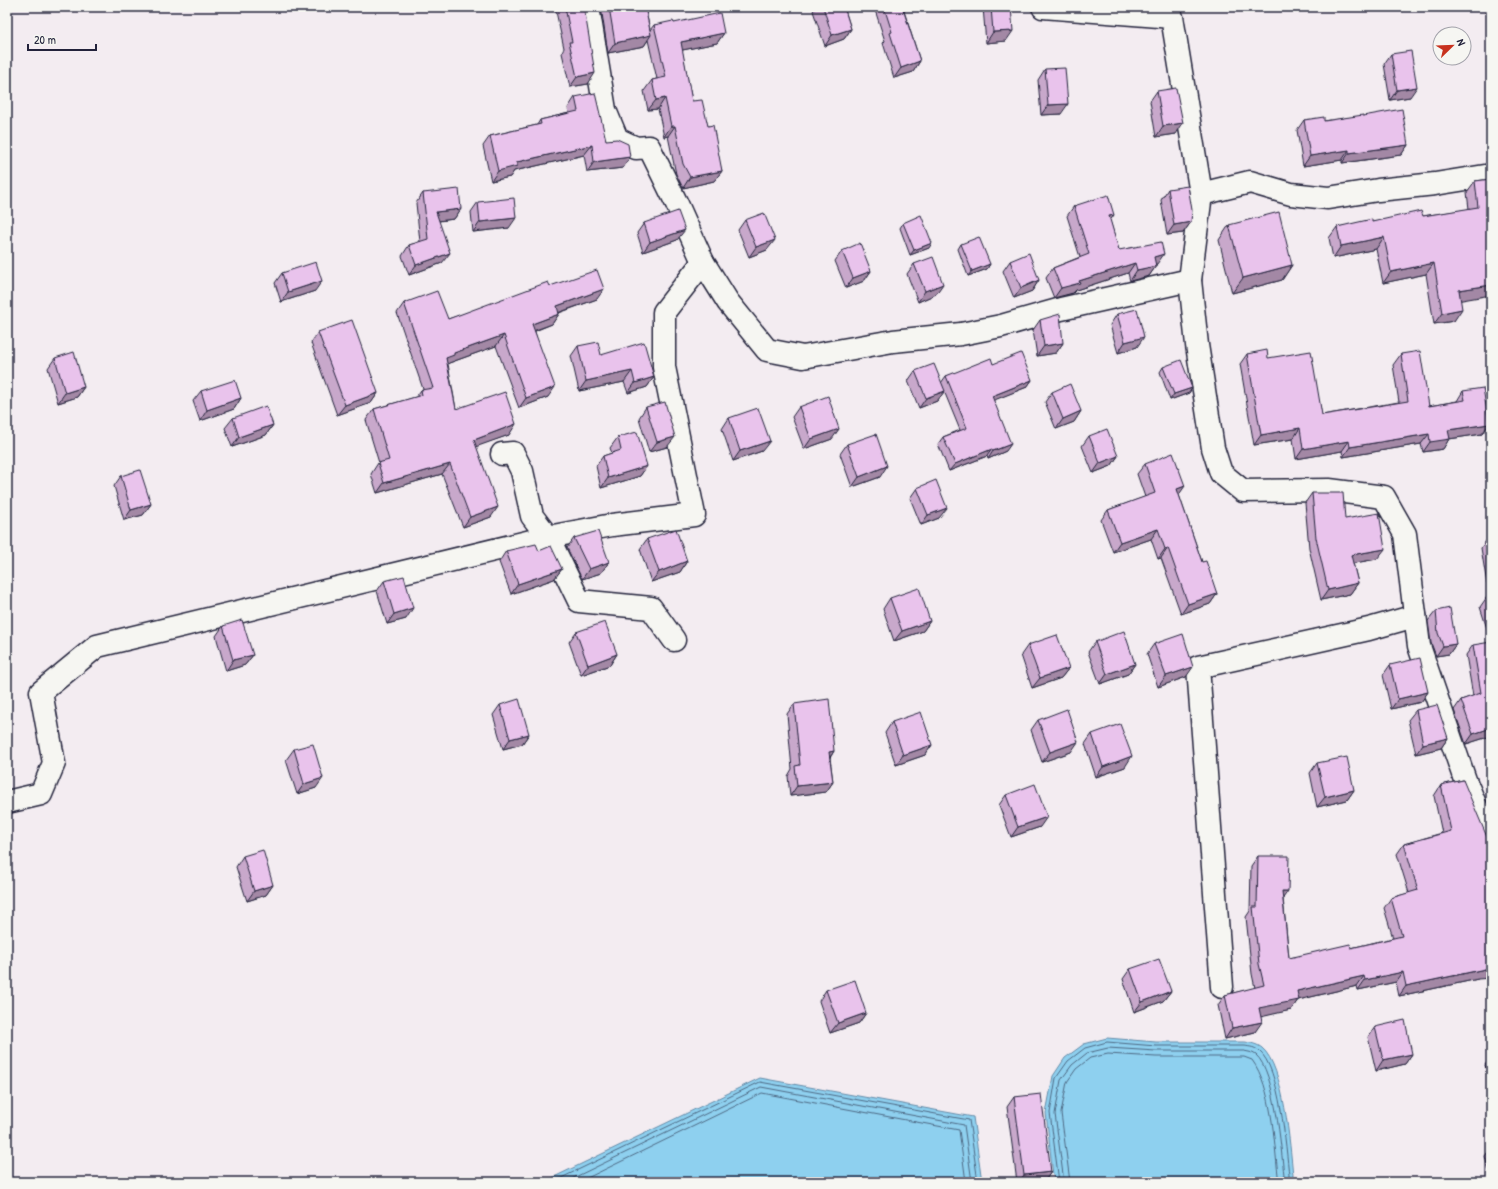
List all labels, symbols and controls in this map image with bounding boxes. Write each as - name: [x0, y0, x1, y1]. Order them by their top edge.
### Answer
- scale bar: [28, 26, 96, 52]
- north arrow: [1432, 26, 1472, 66]
- text: 20 m: [34, 31, 56, 48]
- text: N: [1454, 37, 1469, 48]

